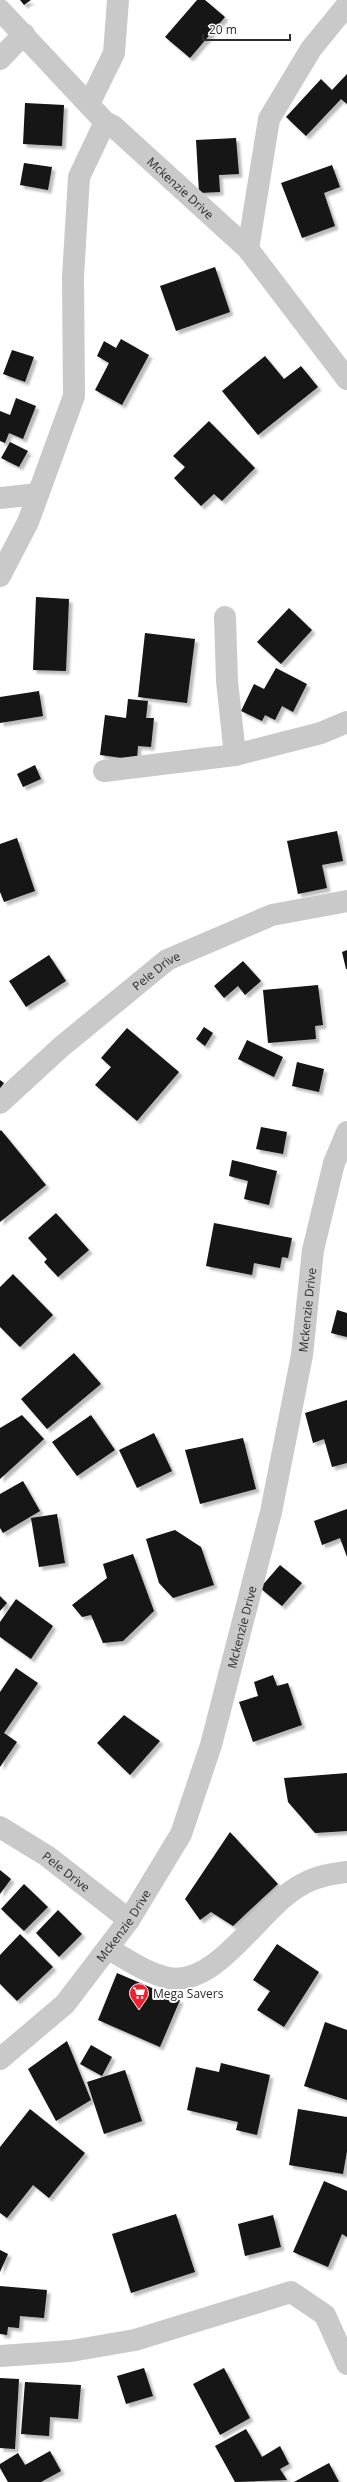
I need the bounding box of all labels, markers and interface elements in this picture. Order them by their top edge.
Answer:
scale bar [203,16,290,42]
text: 20 m [209,21,237,38]
street label: Mckenzie Drive [144,153,218,223]
street label: Pele Drive [128,947,183,994]
street label: Mckenzie Drive [294,1267,320,1353]
street label: Mckenzie Drive [223,1584,260,1670]
street label: Pele Drive [39,1847,94,1895]
street label: Mckenzie Drive [92,1886,154,1965]
supermarket icon: Mega Savers [128,1982,150,2010]
place label: Mega Savers [153,1985,224,2002]

